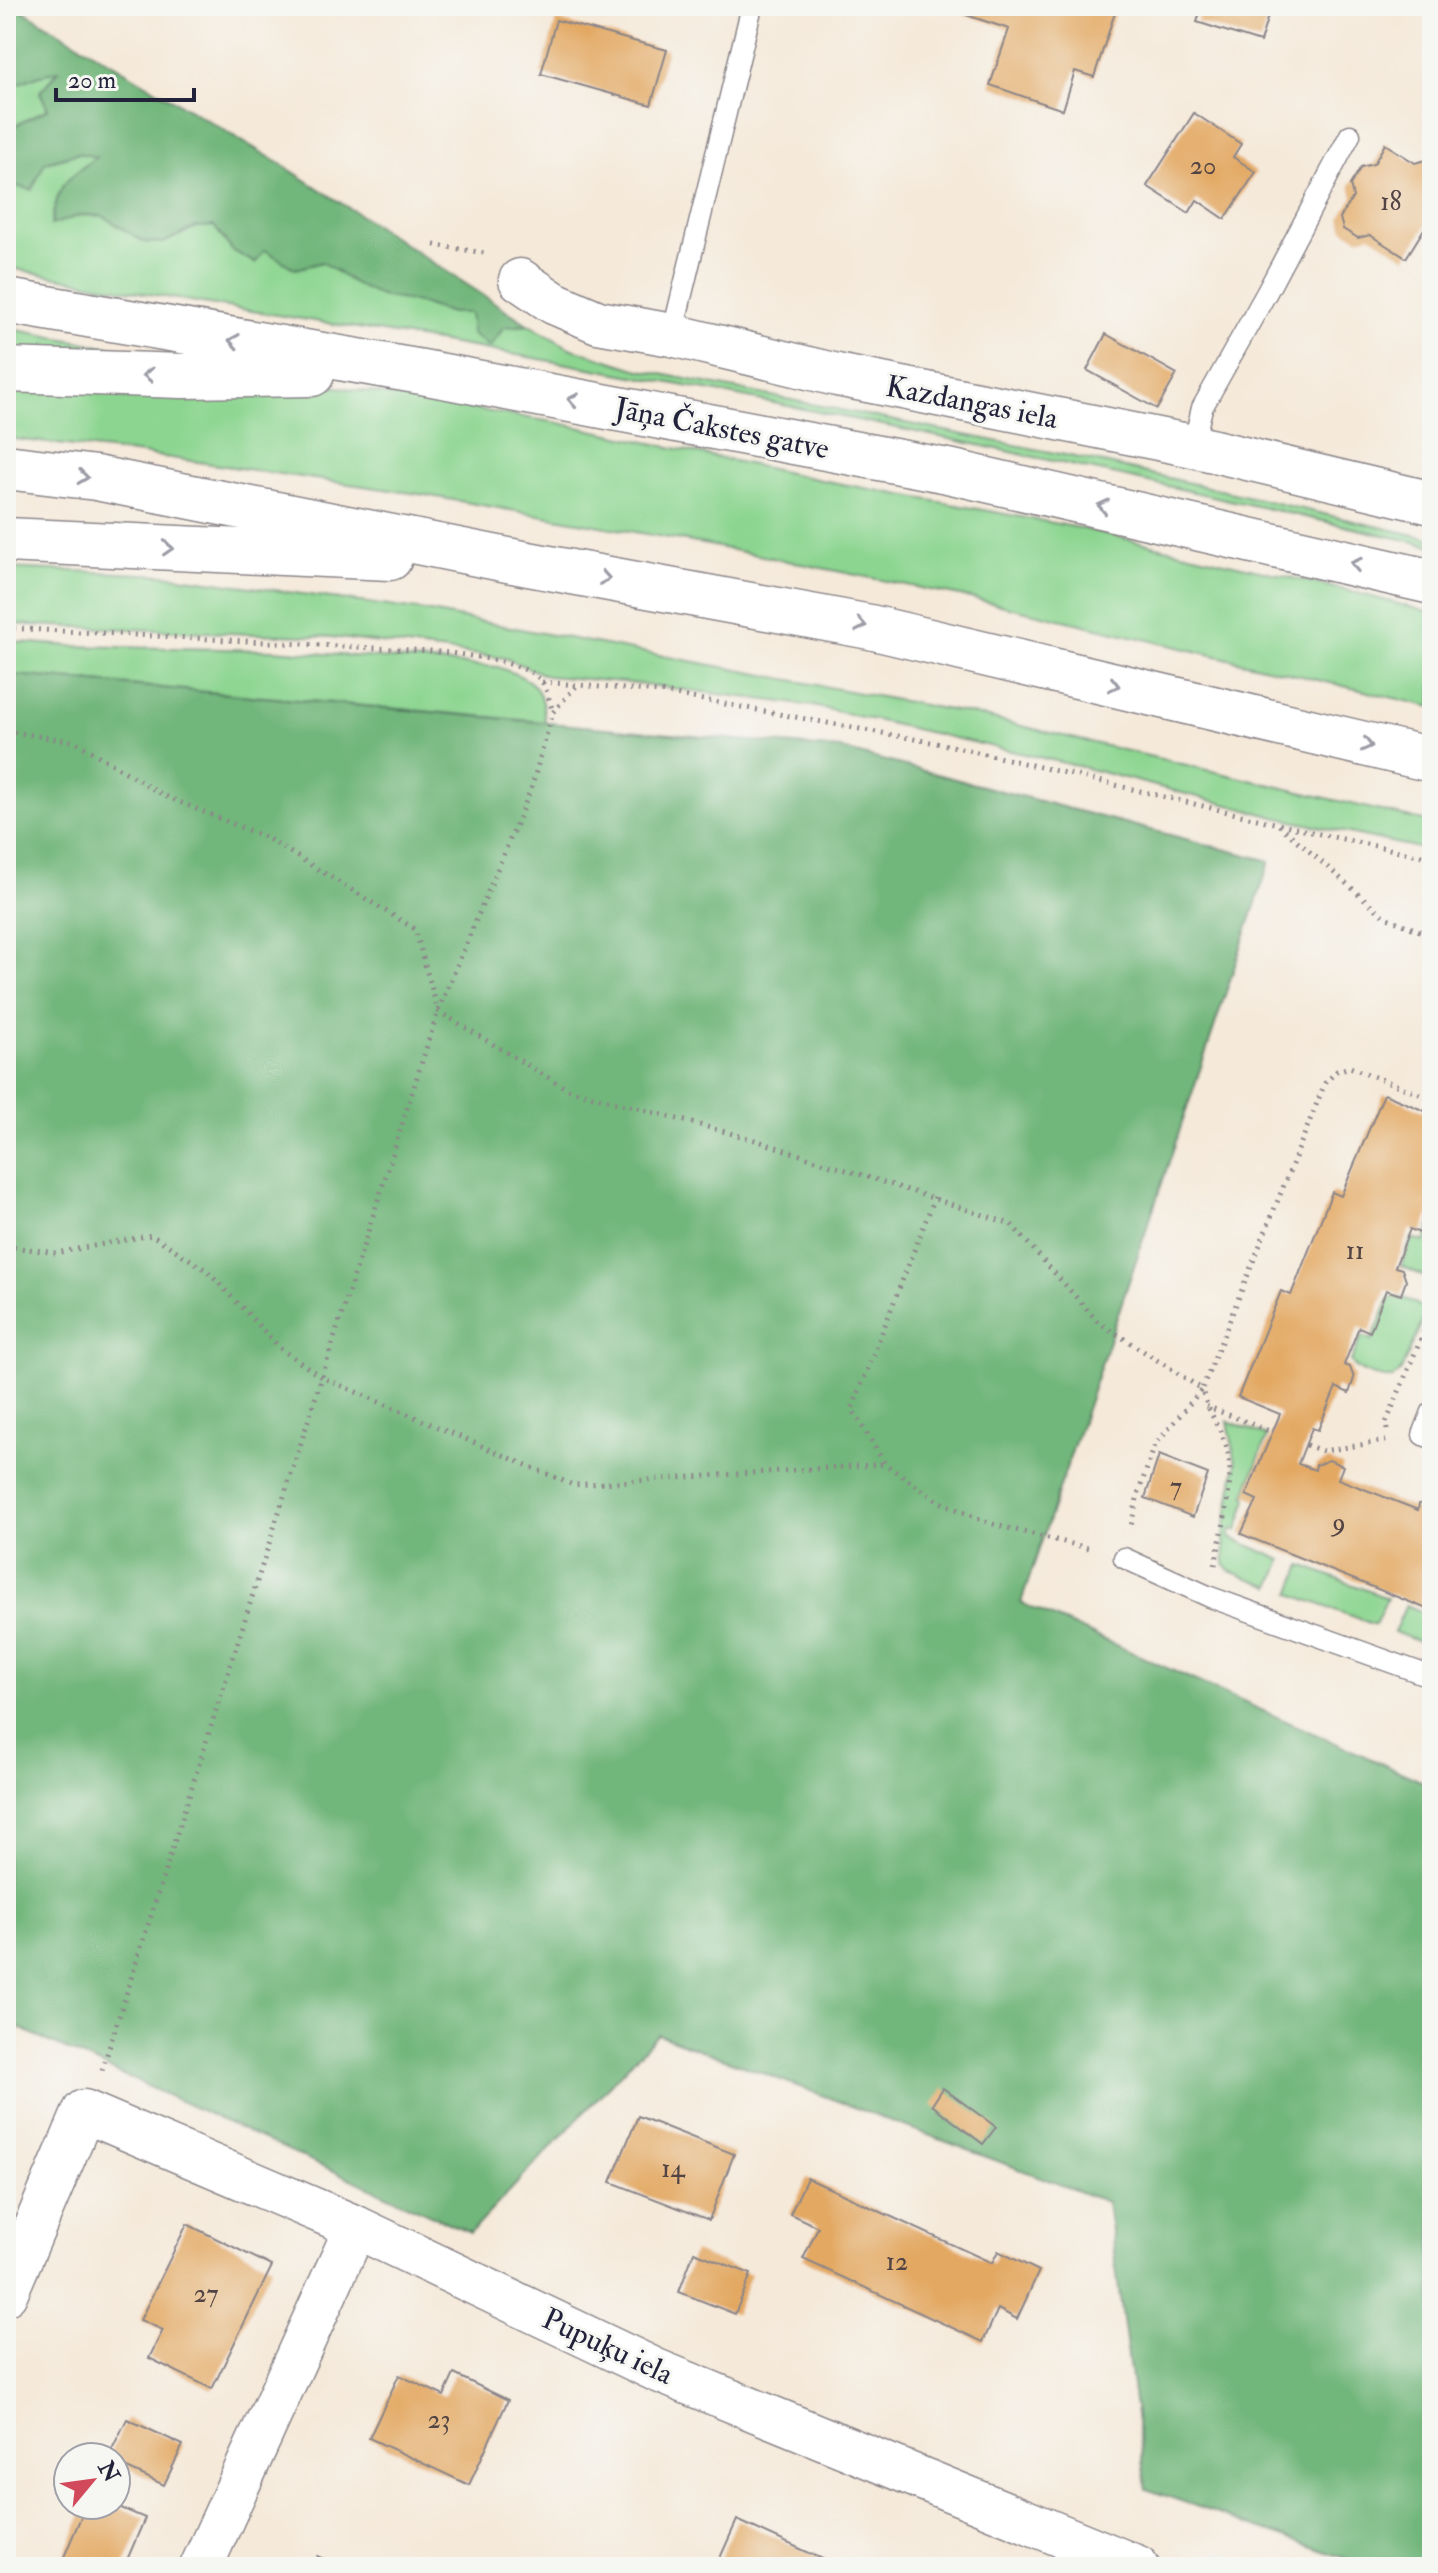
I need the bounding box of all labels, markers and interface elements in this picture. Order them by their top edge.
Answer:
scale bar [56,52,194,102]
text: 20 m [68,65,117,96]
house number: 20 [1190,150,1216,182]
house number: 18 [1380,186,1402,218]
one-way arrow [228,333,241,350]
one-way arrow [141,367,154,384]
street label: Kazdangas iela [883,368,1062,437]
street label: Jāņa Čakstes gatve [611,388,832,467]
one-way arrow [566,393,580,410]
one-way arrow [77,468,90,485]
one-way arrow [1096,498,1110,515]
one-way arrow [162,540,175,557]
one-way arrow [1350,556,1363,573]
one-way arrow [598,568,612,585]
one-way arrow [854,616,867,633]
one-way arrow [1107,675,1120,692]
one-way arrow [1360,735,1373,752]
house number: 11 [1346,1235,1364,1267]
house number: 7 [1170,1471,1182,1503]
house number: 9 [1330,1507,1346,1539]
house number: 14 [661,2153,686,2185]
house number: 12 [886,2246,908,2278]
house number: 27 [193,2278,219,2310]
street label: Pupuķu iela [536,2300,680,2393]
house number: 23 [427,2404,451,2436]
north arrow [52,2441,132,2521]
text: N [91,2456,126,2487]

